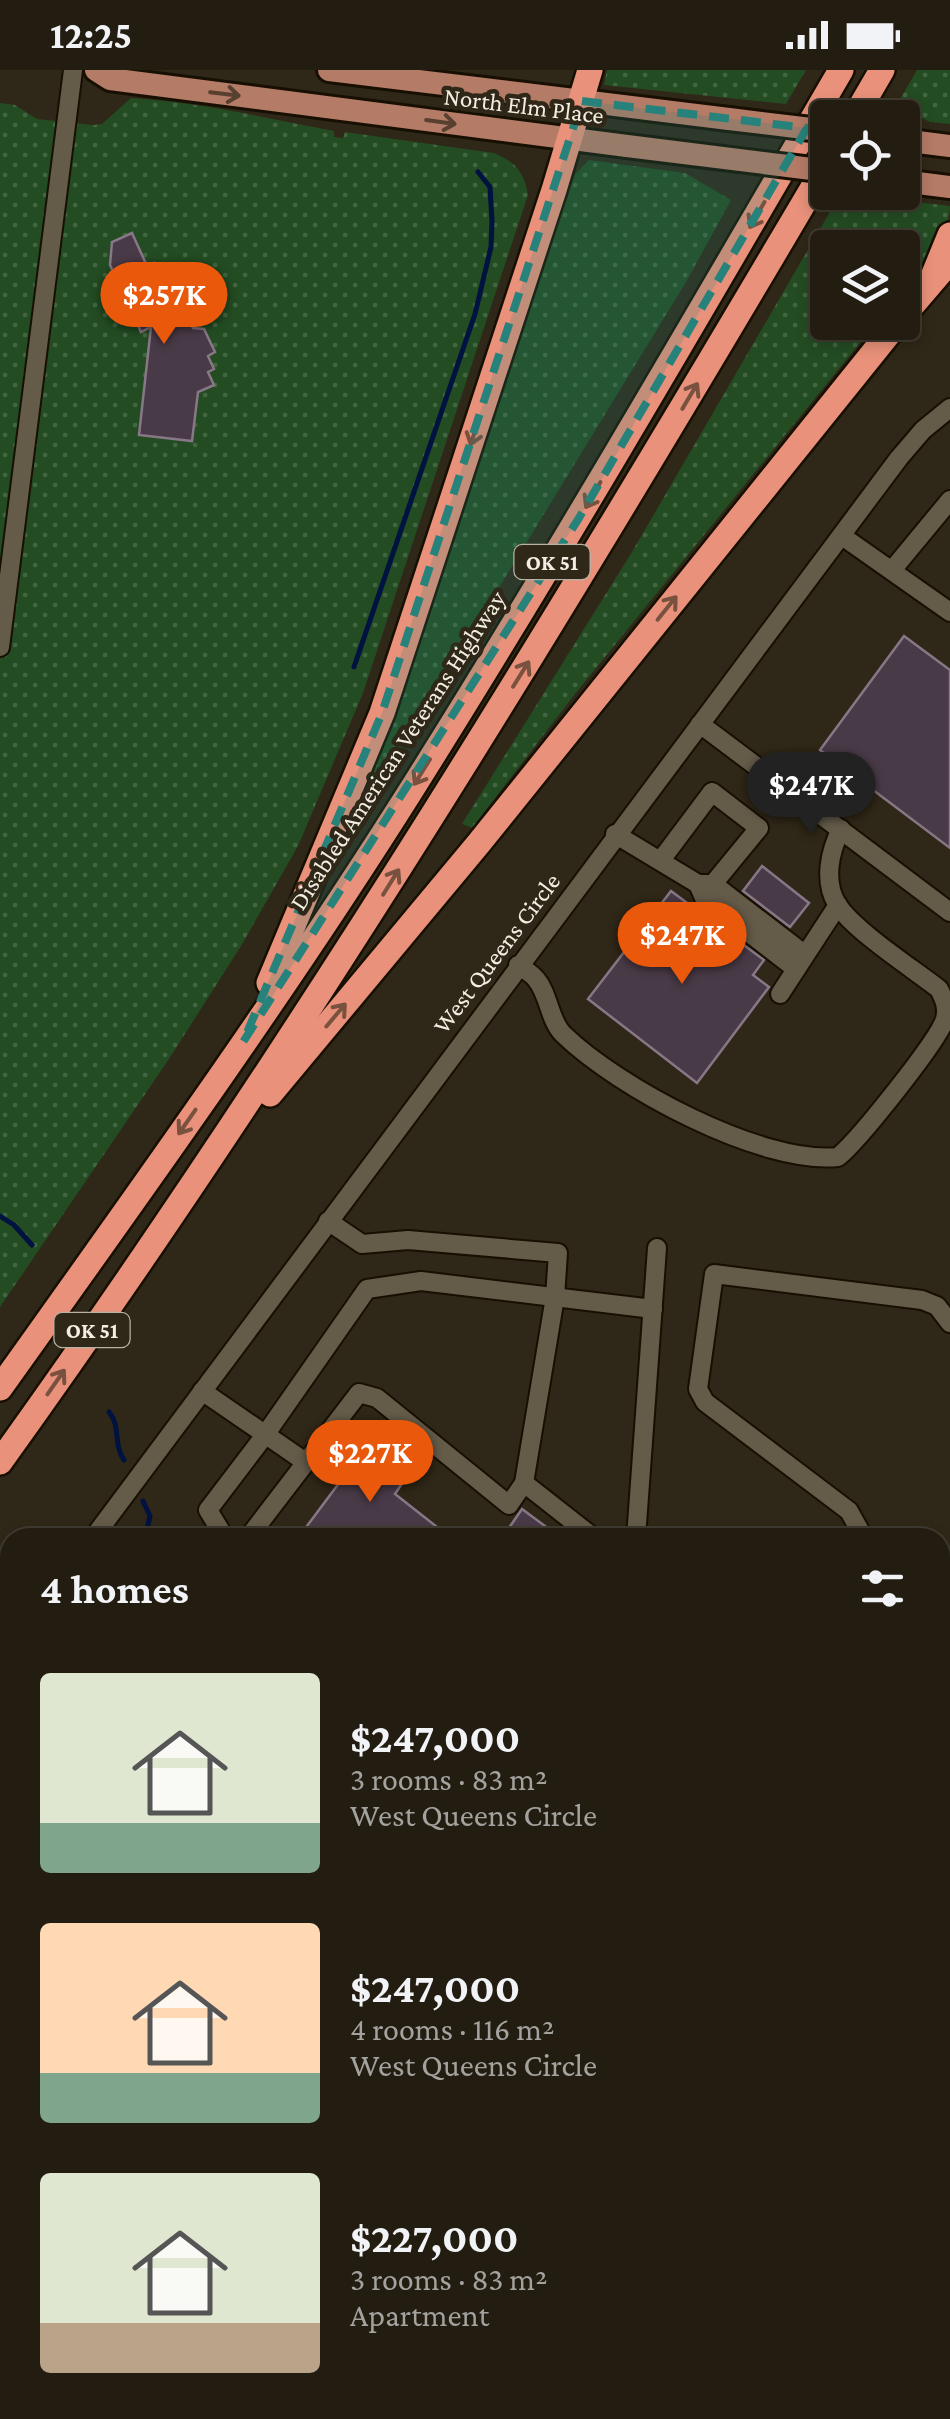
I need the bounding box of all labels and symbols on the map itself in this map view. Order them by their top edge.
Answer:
street label: North Elm Place [442,82,605,129]
one-way arrow [208,86,241,104]
one-way arrow [424,114,456,132]
one-way arrow [747,200,767,228]
pin: $257K [94,262,234,347]
one-way arrow [680,382,700,411]
one-way arrow [464,414,482,446]
one-way arrow [583,480,603,509]
road number: OK 51 [514,545,590,579]
street label: Disabled American Veterans Highway [284,586,512,915]
one-way arrow [656,596,678,622]
one-way arrow [511,660,531,688]
pin: $247K [741,752,881,837]
one-way arrow [412,757,433,786]
one-way arrow [380,868,401,897]
street label: West Queens Circle [428,868,565,1039]
pin: $247K [612,902,752,987]
one-way arrow [325,1003,347,1029]
one-way arrow [177,1108,198,1135]
road number: OK 51 [54,1313,130,1347]
one-way arrow [46,1369,67,1396]
pin: $227K [300,1420,440,1505]

